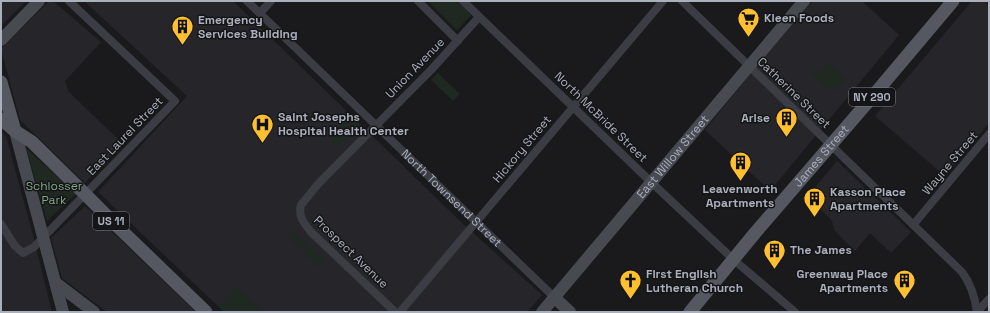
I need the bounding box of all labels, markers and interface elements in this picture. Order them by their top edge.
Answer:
supermarket icon: Kleen Foods [736,5,762,38]
place label: Kleen Foods [764,10,834,26]
place label: Emergency Services Building [198,12,298,42]
building icon: Emergency Services Building [169,14,195,47]
street label: Union Avenue [382,34,448,102]
street label: Catherine Street [754,54,834,132]
street label: North McBride Street [551,68,651,166]
road number: NY 290 [849,88,895,106]
street label: East Laurel Street [83,93,167,179]
building icon: Arise [773,105,799,138]
place label: Saint Josephs Hospital Health Center [278,109,409,139]
place label: Arise [741,110,770,126]
hospital icon: Saint Josephs Hospital Health Center [249,111,275,144]
street label: Hickory Street [489,112,555,186]
street label: East Willow Street [633,112,713,202]
street label: James Street [790,121,853,190]
street label: Wayne Street [919,128,981,198]
street label: North Townsend Street [398,146,505,250]
building icon: Leavenworth Apartments [727,149,753,182]
park label: Schlosser Park [26,178,83,208]
place label: Leavenworth Apartments [702,181,778,211]
place label: Kasson Place Apartments [830,184,906,214]
building icon: Kasson Place Apartments [802,186,828,219]
road number: US 11 [93,212,129,230]
street label: Prospect Avenue [310,212,392,292]
building icon: The James [761,237,787,270]
place label: The James [790,242,852,258]
place label: First English Lutheran Church [646,266,743,296]
place label: Greenway Place Apartments [796,266,888,296]
church icon: First English Lutheran Church [618,268,644,301]
building icon: Greenway Place Apartments [891,268,917,301]

